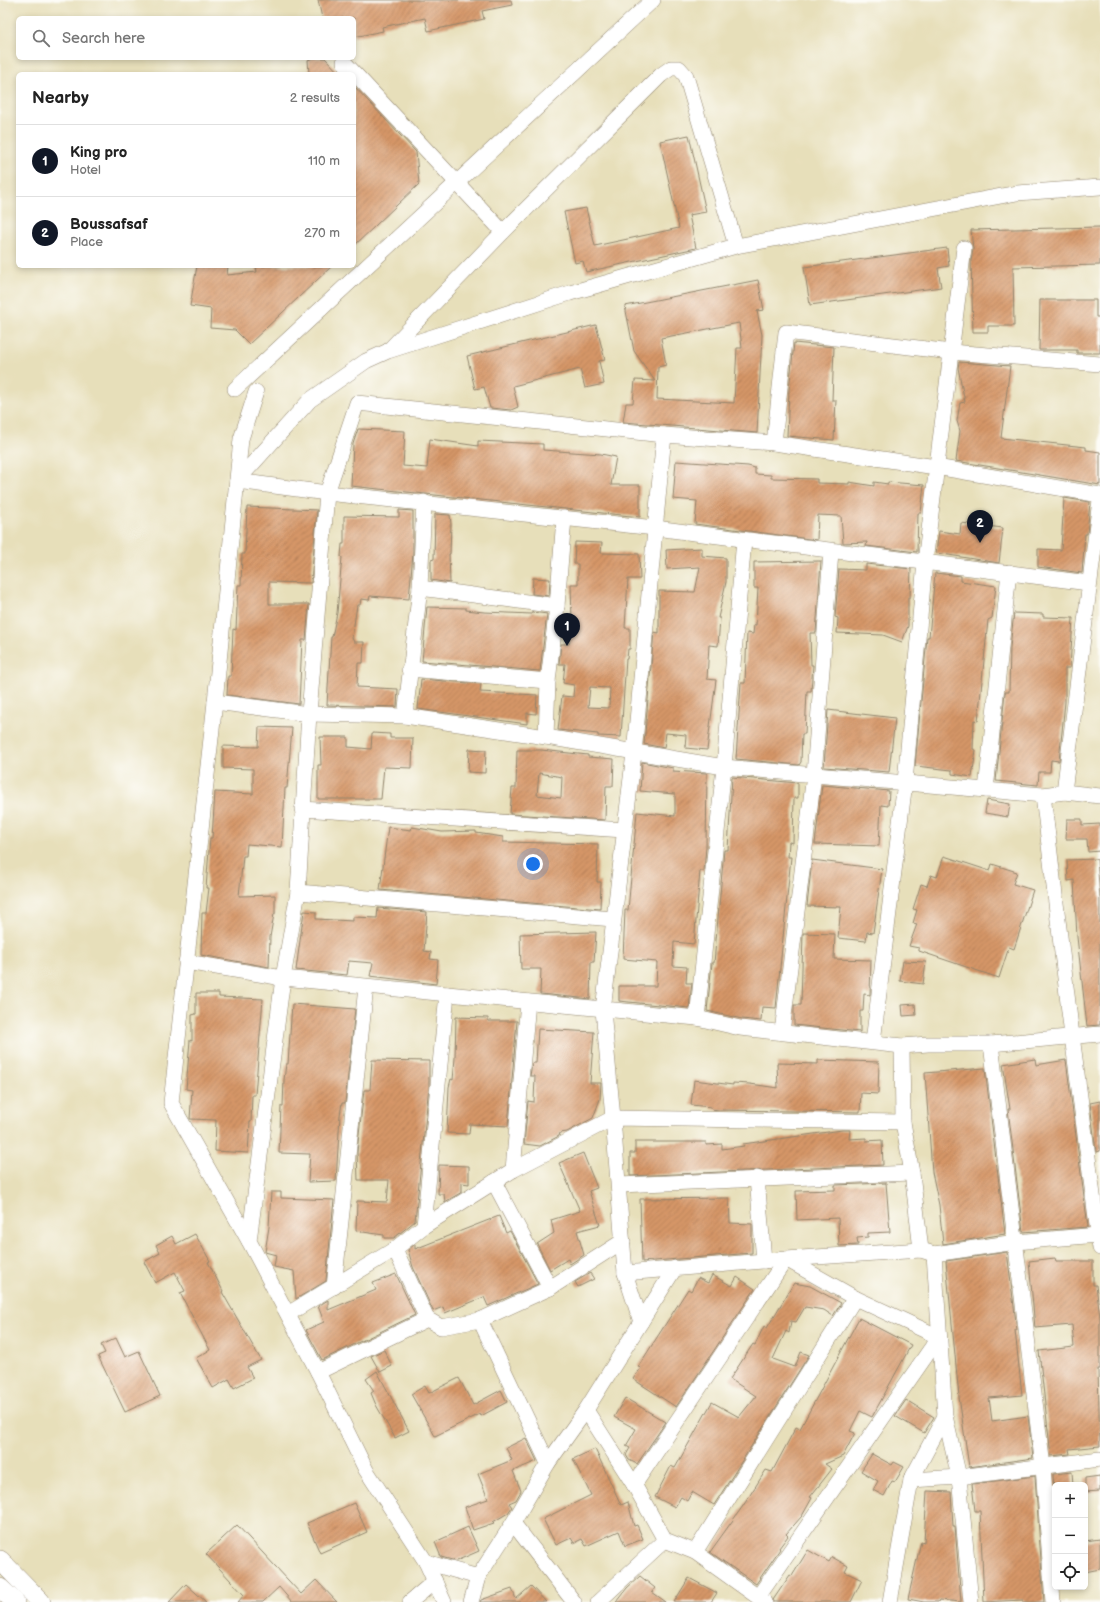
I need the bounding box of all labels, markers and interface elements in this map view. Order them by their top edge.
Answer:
search box [16,16,356,60]
icon: search [30,27,52,49]
text: Search here [62,29,145,48]
text: Nearby [32,88,89,108]
text: 2 results [290,90,340,106]
text: King pro [70,143,127,162]
text: 1 [42,153,48,169]
text: 110 m [308,153,340,169]
text: Hotel [70,162,101,178]
text: Boussafsaf [70,215,148,234]
text: 2 [41,225,49,241]
text: 270 m [304,225,340,241]
text: Place [70,234,103,250]
pin: 2 [967,510,993,543]
pin: 1 [554,613,580,646]
your location [523,854,543,874]
map controls [1052,1482,1088,1590]
button: + [1052,1482,1088,1518]
button: − [1052,1518,1088,1554]
button: locate [1052,1554,1088,1590]

